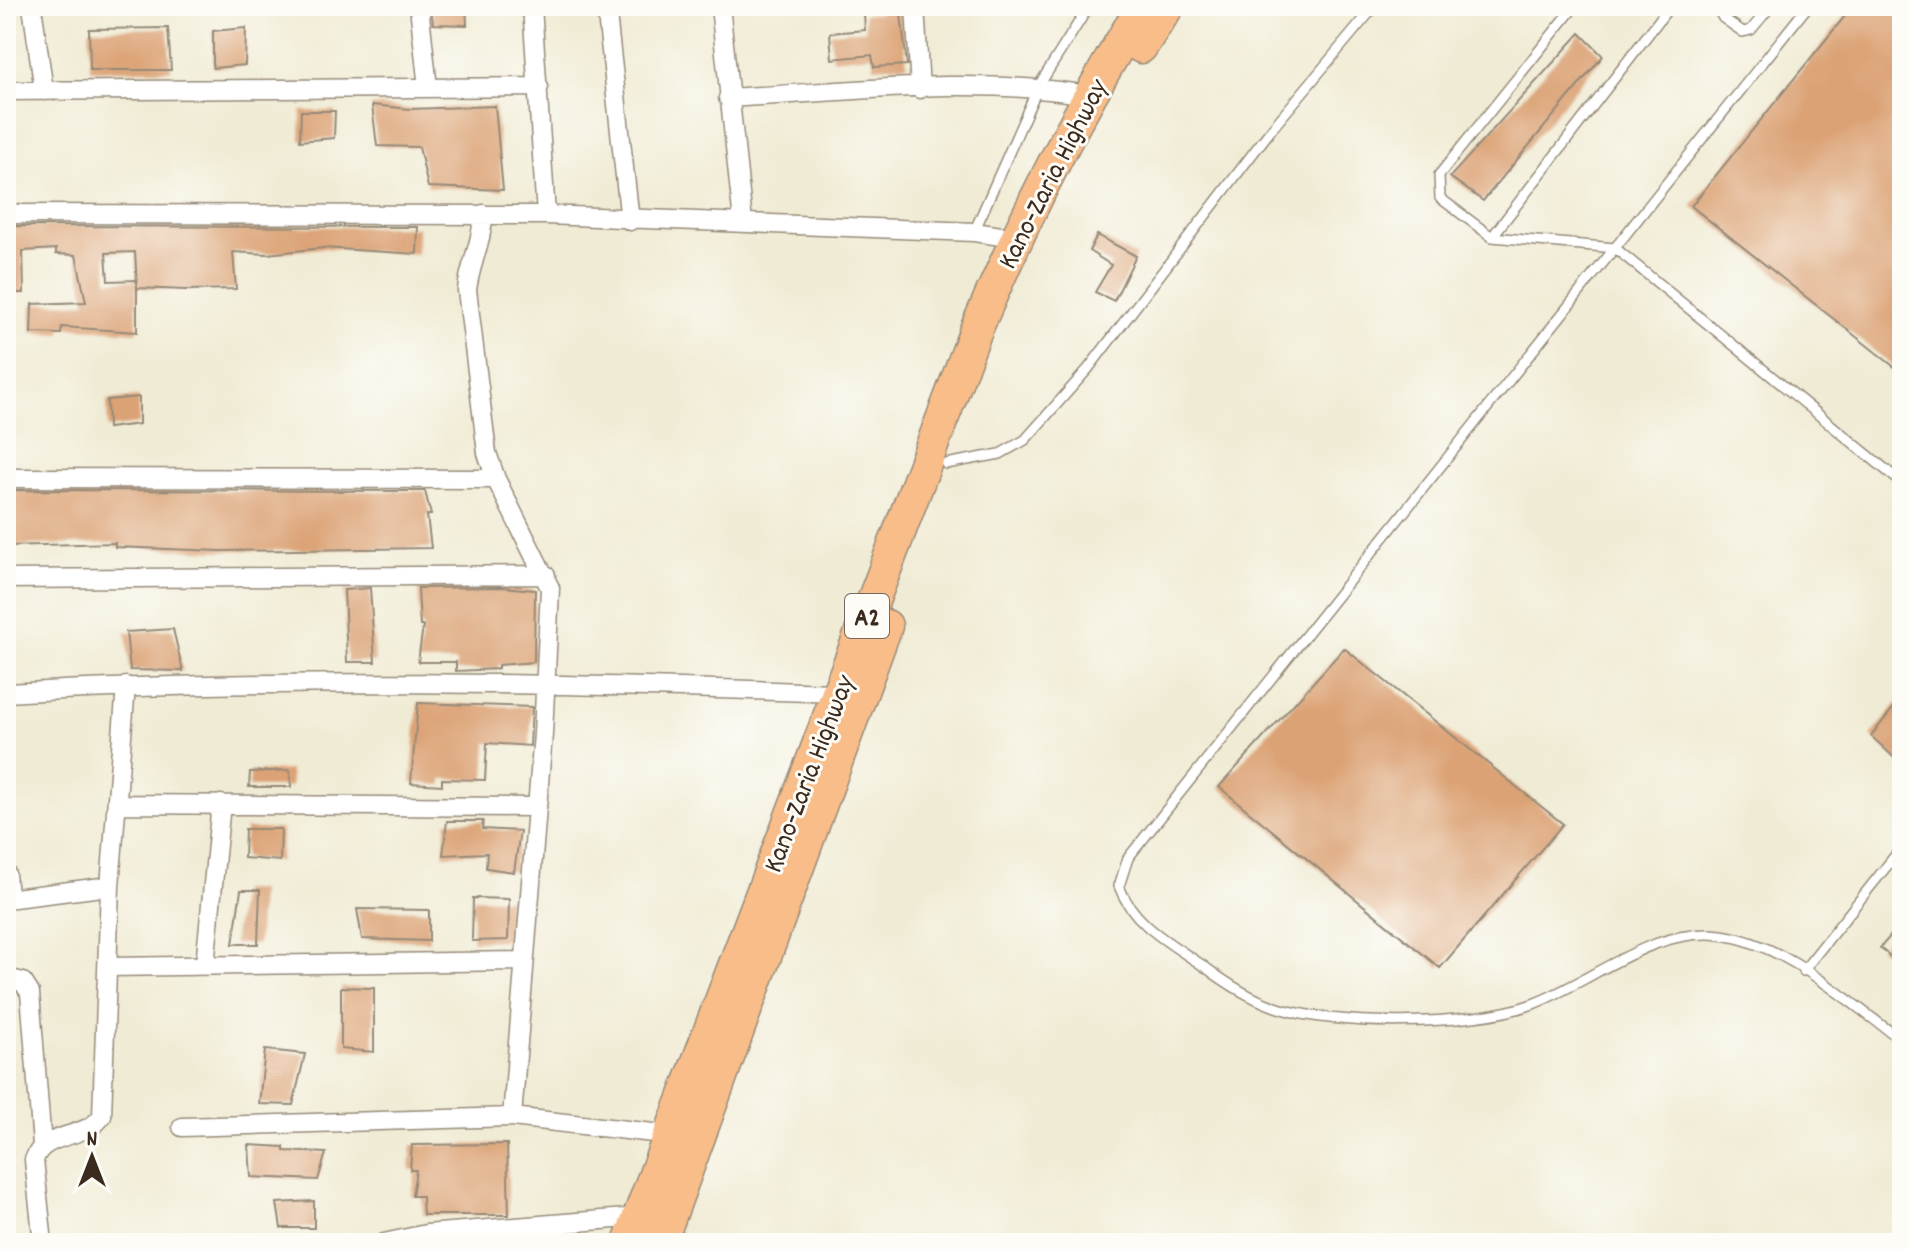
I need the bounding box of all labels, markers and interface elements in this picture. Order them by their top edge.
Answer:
street label: Kano-Zaria Highway [990,73,1121,277]
road number: A2 [845,594,889,638]
street label: Kano-Zaria Highway [756,670,868,879]
north arrow [52,1117,132,1197]
text: N [87,1125,98,1156]

